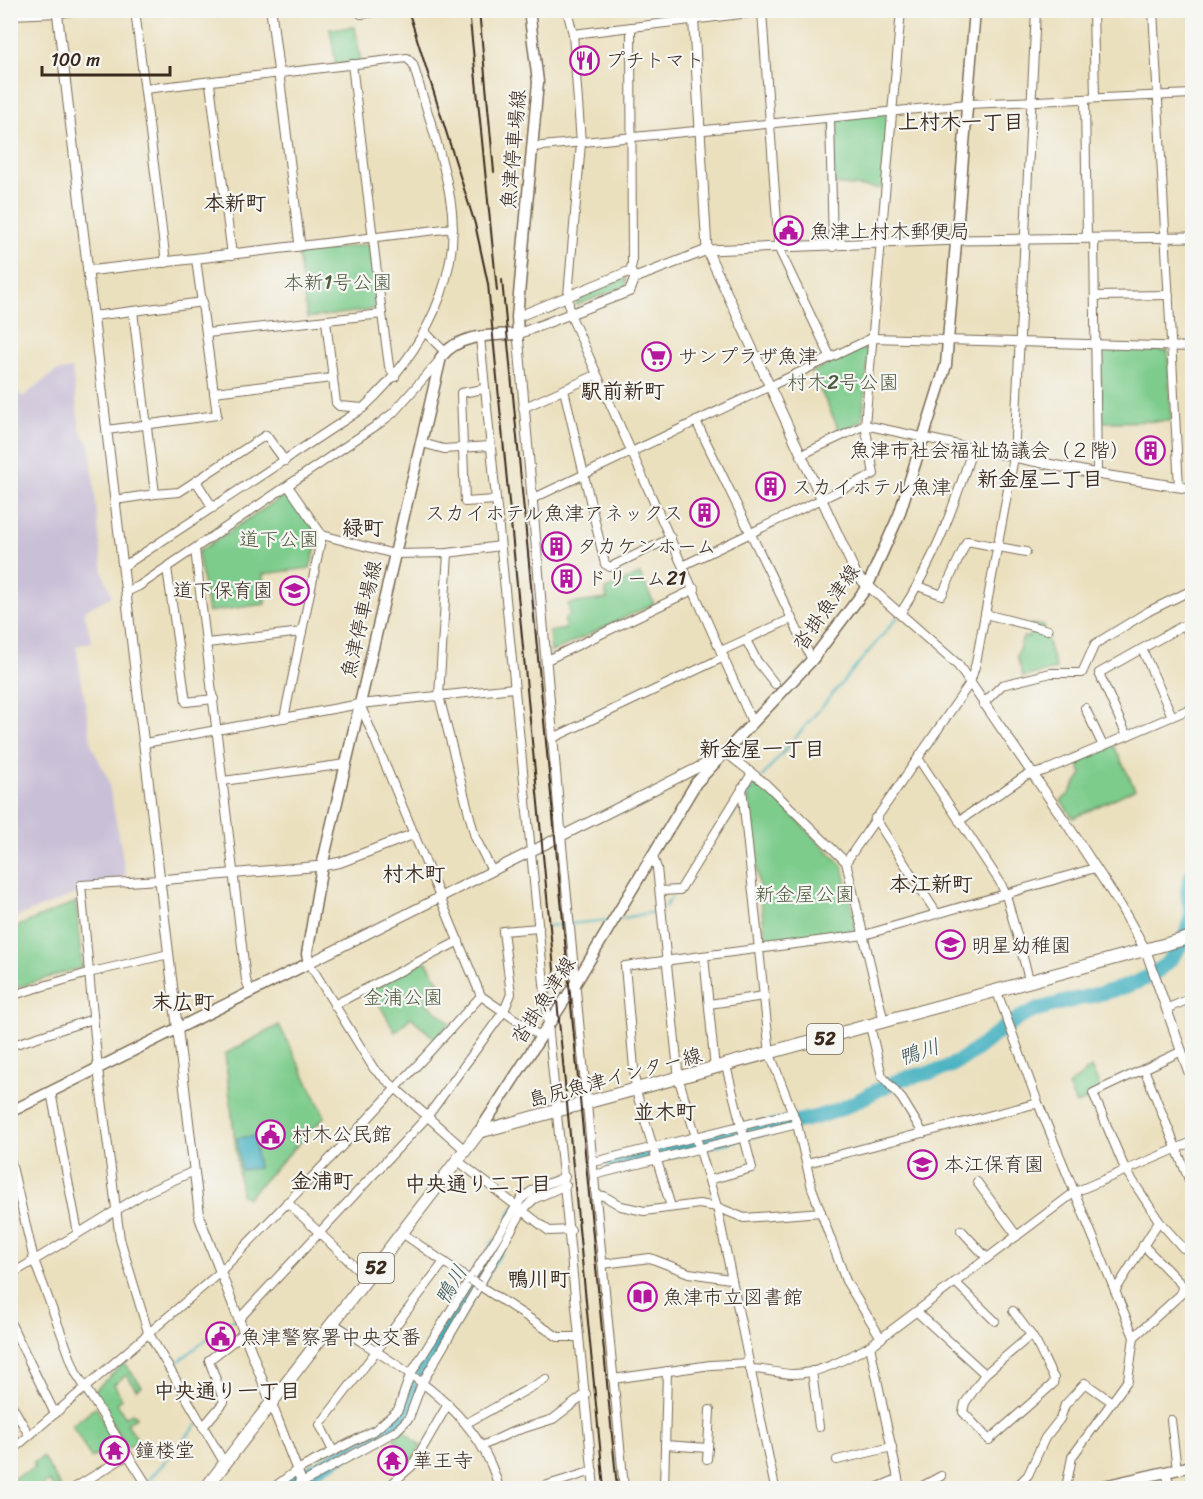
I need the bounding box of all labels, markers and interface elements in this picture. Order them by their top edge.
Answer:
scale bar [42,39,170,77]
place label: プチトマト [605,43,705,78]
text: 100 m [51,44,100,76]
restaurant icon: プチトマト [568,44,600,76]
street label: 魚津停車場線 [491,88,536,210]
district label: 上村木一丁目 [898,103,1024,141]
district label: 本新町 [204,184,267,222]
place label: 魚津上村木郵便局 [810,214,970,249]
public building icon: 魚津上村木郵便局 [773,215,805,247]
park label: 本新1号公園 [284,265,392,300]
place label: サンプラザ魚津 [678,339,818,374]
supermarket icon: サンプラザ魚津 [641,340,673,372]
park label: 村木2号公園 [787,365,899,400]
district label: 駅前新町 [581,372,665,410]
place label: 魚津市社会福祉協議会（２階） [850,433,1130,468]
building icon: 魚津市社会福祉協議会（２階） [1135,434,1167,466]
district label: 新金屋二丁目 [977,460,1103,498]
place label: スカイホテル魚津 [792,470,951,505]
building icon: スカイホテル魚津 [755,471,787,503]
place label: スカイホテル魚津アネックス [425,496,683,531]
building icon: スカイホテル魚津アネックス [688,497,720,529]
district label: 緑町 [342,509,384,547]
park label: 道下公園 [239,522,319,557]
place label: タカケンホーム [577,529,716,564]
building icon: タカケンホーム [540,530,572,562]
street label: 沓掛魚津線 [783,556,869,658]
street label: 魚津停車場線 [331,557,392,682]
place label: ドリーム21 [587,561,686,596]
building icon: ドリーム21 [550,562,582,594]
place label: 道下保育園 [173,573,273,608]
school or university icon: 道下保育園 [278,574,310,606]
district label: 新金屋一丁目 [699,730,825,768]
district label: 村木町 [383,855,446,893]
district label: 本江新町 [889,865,973,903]
park label: 新金屋公園 [755,877,855,912]
place label: 明星幼稚園 [971,928,1071,963]
school or university icon: 明星幼稚園 [934,929,966,961]
street label: 沓掛魚津線 [502,949,585,1052]
park label: 金浦公園 [363,980,443,1015]
district label: 末広町 [152,983,215,1021]
road number: 52 [807,1024,843,1054]
water label: 鴨川 [893,1027,945,1077]
street label: 島尻魚津インター線 [524,1037,706,1118]
district label: 並木町 [634,1093,697,1131]
place label: 村木公民館 [292,1117,392,1152]
public building icon: 村木公民館 [255,1118,287,1150]
place label: 本江保育園 [944,1147,1044,1182]
school or university icon: 本江保育園 [907,1148,939,1180]
district label: 金浦町 [291,1162,354,1200]
district label: 中央通り二丁目 [405,1165,552,1203]
road number: 52 [358,1253,394,1283]
water label: 鴨川 [424,1257,478,1313]
district label: 鴨川町 [508,1260,571,1298]
place label: 魚津市立図書館 [663,1280,803,1315]
library icon: 魚津市立図書館 [626,1281,658,1313]
place label: 魚津警察署中央交番 [241,1320,421,1355]
public building icon: 魚津警察署中央交番 [204,1321,236,1353]
district label: 中央通り一丁目 [154,1372,301,1410]
place label: 鐘楼堂 [135,1433,195,1468]
temple icon: 鐘楼堂 [98,1434,130,1466]
place label: 華王寺 [413,1443,473,1478]
temple icon: 華王寺 [376,1444,408,1476]

